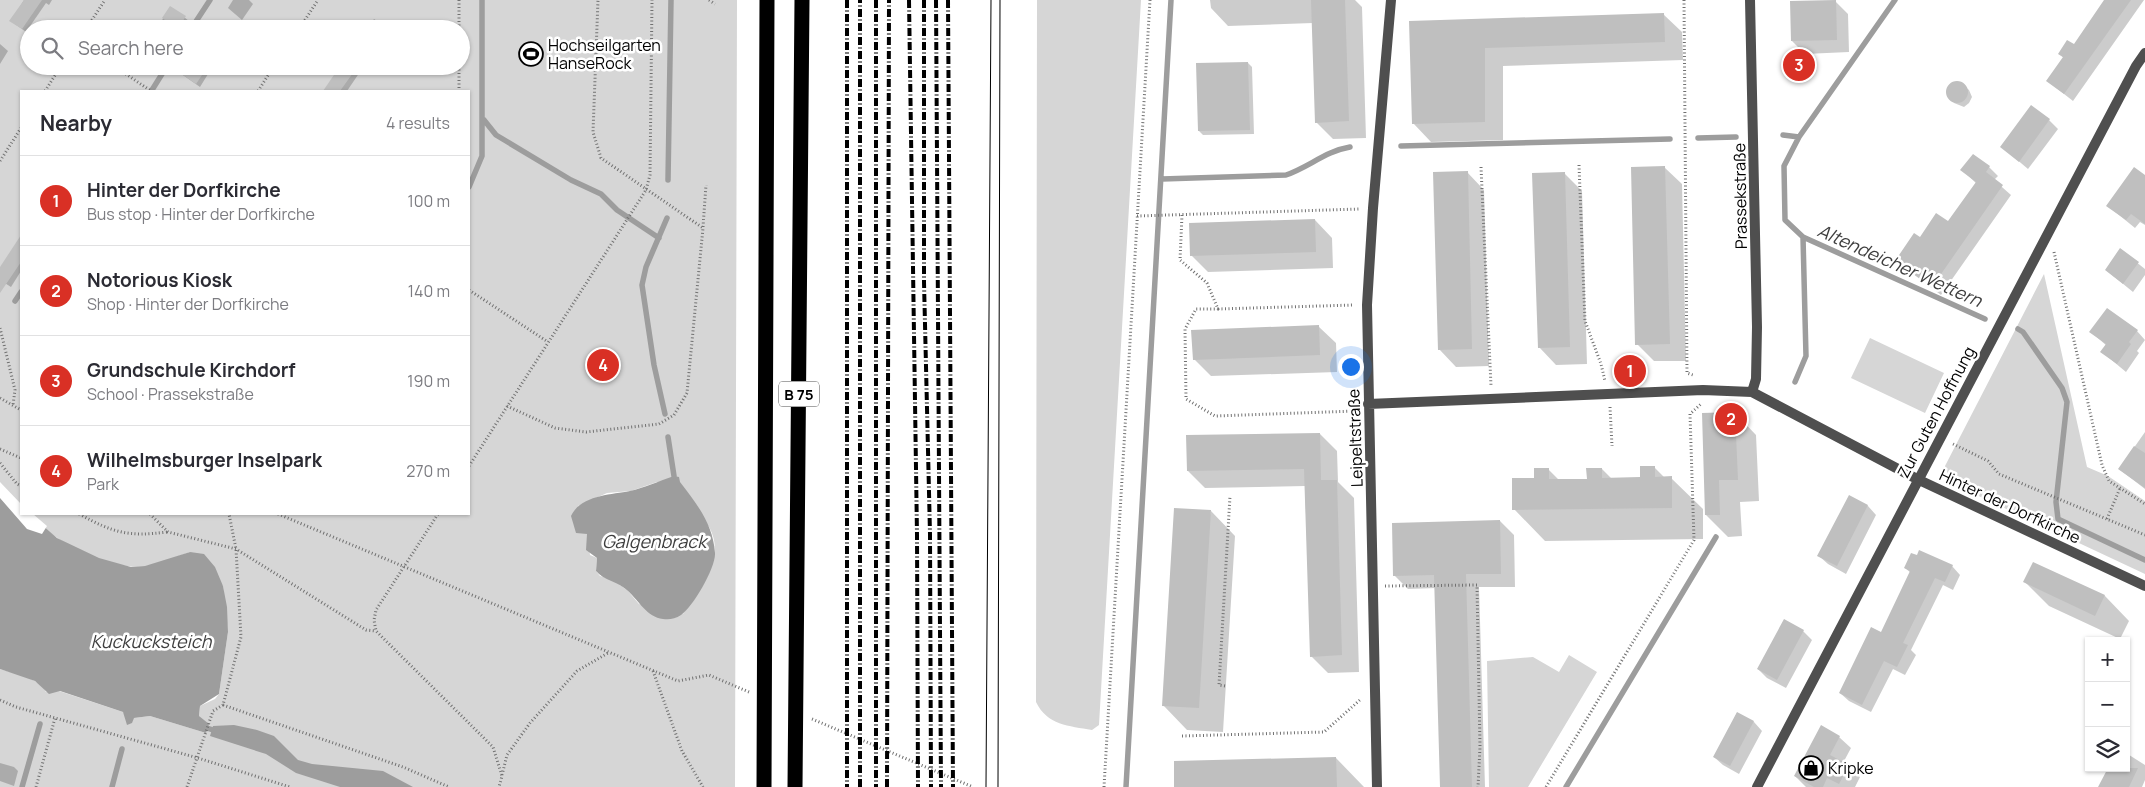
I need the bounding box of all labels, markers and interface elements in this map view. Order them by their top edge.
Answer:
search box [20,20,470,75]
icon: search [38,34,66,62]
place label: Hochseilgarten HanseRock [548,34,661,74]
text: Search here [78,35,184,61]
sports icon: Hochseilgarten HanseRock [518,41,544,67]
pin: 3 [1783,46,1815,84]
text: Nearby [40,109,112,137]
text: 4 results [386,112,450,134]
street label: Prassekstraße [1728,143,1752,249]
text: Hinter der Dorfkirche [87,177,281,203]
text: 1 [52,190,60,212]
text: 100 m [407,190,450,212]
text: Bus stop · Hinter der Dorfkirche [87,203,315,225]
water label: Altendeicher Wettern [1814,218,1987,313]
text: Notorious Kiosk [87,267,232,293]
text: 2 [51,280,61,302]
text: 140 m [408,280,450,302]
text: Shop · Hinter der Dorfkirche [87,293,289,315]
street label: Zur Guten Hoffnung [1892,342,1980,482]
pin: 4 [587,346,619,384]
pin: 1 [1614,352,1646,390]
your location [1338,354,1364,380]
text: Grundschule Kirchdorf [87,357,295,383]
text: 3 [51,370,61,392]
text: 190 m [407,370,450,392]
road number: B 75 [779,382,819,406]
text: School · Prassekstraße [87,383,254,405]
street label: Leipeltstraße [1342,388,1368,488]
pin: 2 [1715,400,1747,438]
text: Wilhelmsburger Inselpark [87,447,322,473]
text: 4 [51,460,61,482]
text: 270 m [406,460,450,482]
street label: Hinter der Dorfkirche [1936,464,2084,548]
text: Park [87,473,119,495]
water label: Galgenbrack [602,529,709,553]
water label: Kuckucksteich [91,629,213,653]
map controls [2085,637,2130,772]
button: + [2085,637,2130,682]
button: − [2085,682,2130,727]
button: layers [2085,727,2130,772]
shop icon: Kripke [1798,755,1824,781]
place label: Kripke [1828,757,1874,779]

